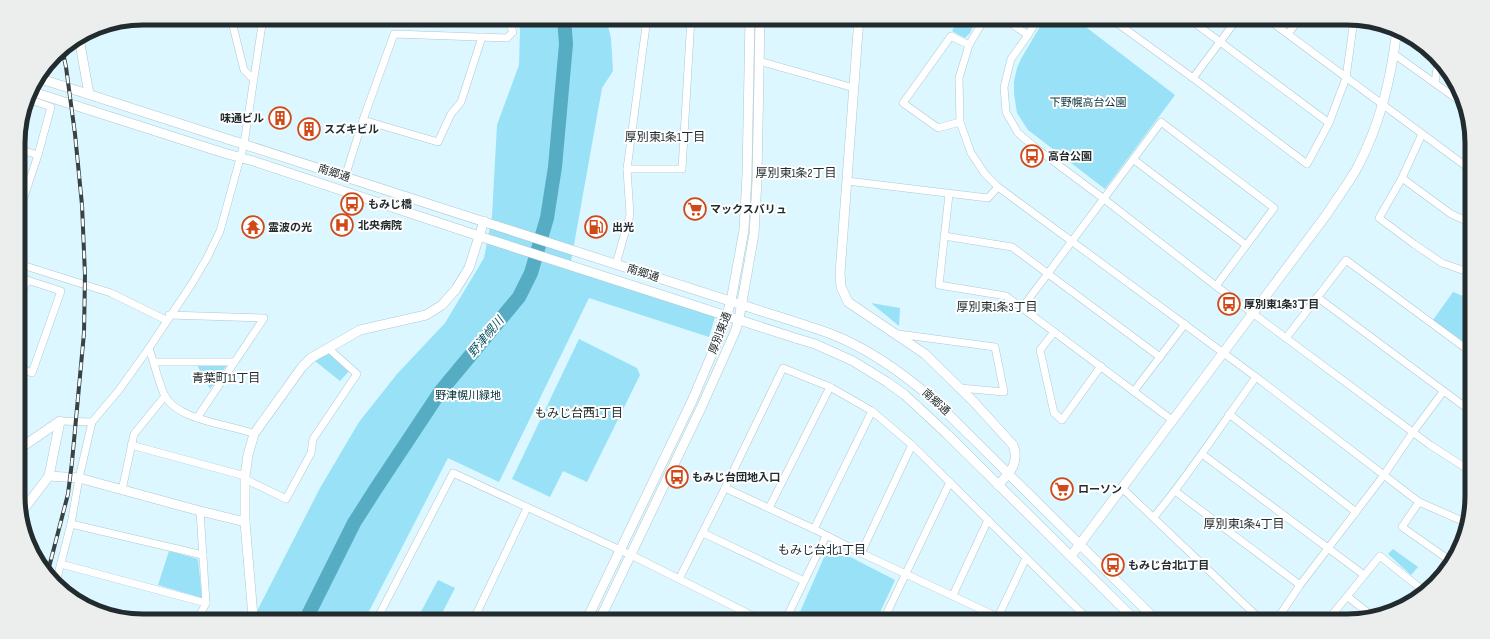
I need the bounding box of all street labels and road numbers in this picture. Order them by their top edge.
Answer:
street label: 南郷通 [316,162,352,184]
street label: 南郷通 [625,262,661,284]
street label: 厚別東通 [706,310,734,356]
street label: 南郷通 [919,386,953,418]

